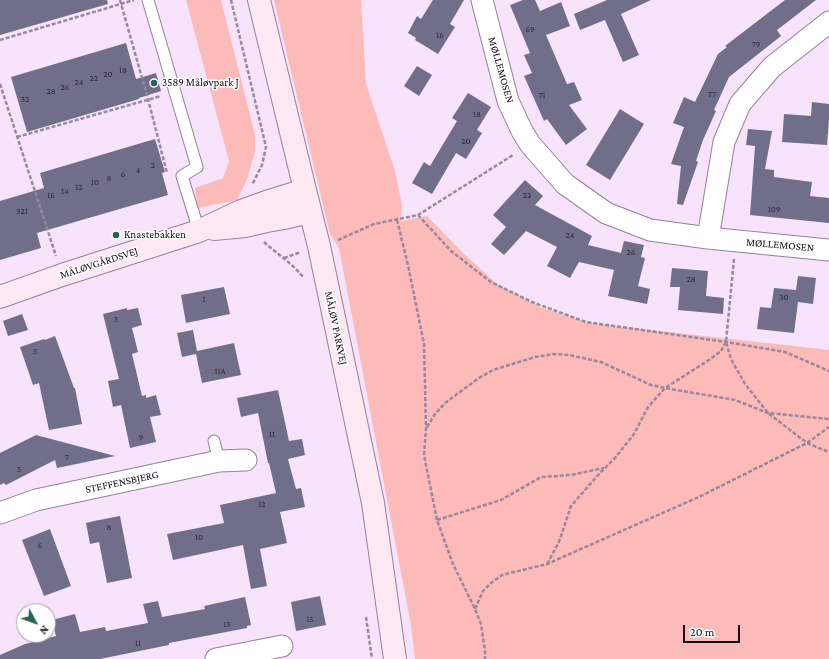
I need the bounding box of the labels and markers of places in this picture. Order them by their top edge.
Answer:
place label: 3589 Måløvpark J [162,76,239,90]
marker: 3589 Måløvpark J [149,78,159,88]
place label: Knastebakken [124,228,186,242]
marker: Knastebakken [111,230,121,240]

